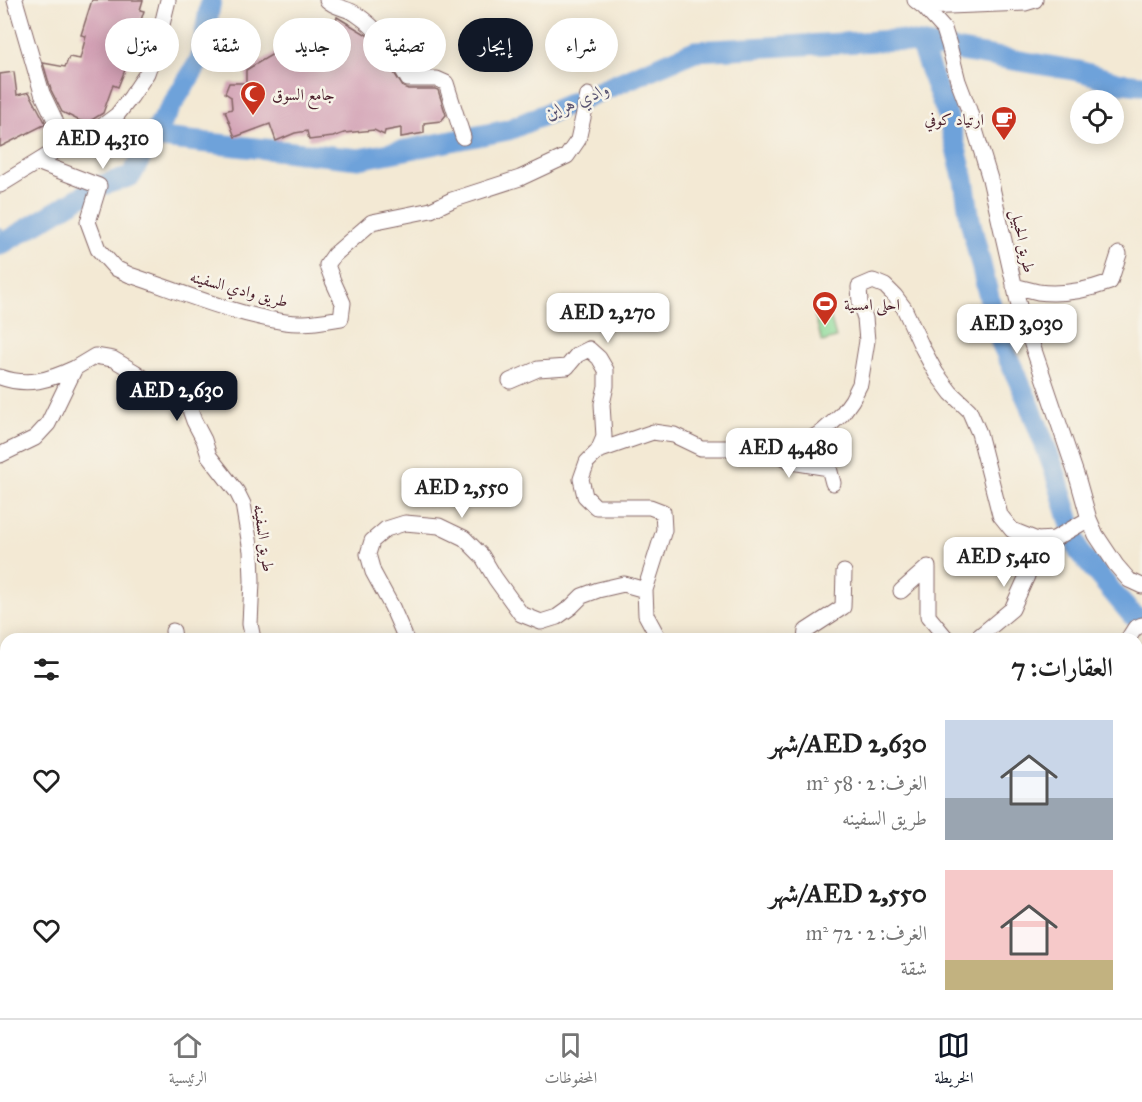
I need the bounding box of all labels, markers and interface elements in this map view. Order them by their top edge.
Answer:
chip: منزل [105,18,179,72]
chip: شقة [191,18,261,72]
chip: جديد [273,18,351,72]
chip: تصفية [363,18,446,72]
chip: إيجار [458,18,533,72]
chip: شراء [545,18,618,72]
water label: وادي هراين [541,78,614,128]
mosque icon: جامع السوق [238,79,268,117]
place label: جامع السوق [272,85,335,110]
map controls [1070,90,1124,144]
button: locate [1070,90,1124,144]
cafe icon: ارتياد كوفي [989,104,1019,142]
place label: ارتياد كوفي [925,110,984,132]
pin: AED 4,310 [34,119,172,170]
text: AED 4,310 [57,126,149,150]
street label: طريق الحبيل [1005,208,1039,275]
street label: طريق وادي السفينه [187,267,290,314]
sports icon: احلى امسية [810,289,840,327]
pin: AED 2,270 [539,293,677,344]
place label: احلى امسية [844,295,900,316]
text: AED 2,270 [561,300,655,324]
pin: AED 3,030 [948,304,1086,355]
text: AED 3,030 [971,311,1063,335]
pin: AED 2,630 [108,371,246,422]
text: AED 2,630 [130,378,224,402]
pin: AED 4,480 [720,428,858,479]
text: AED 4,480 [740,435,838,459]
pin: AED 2,550 [393,468,531,519]
text: AED 2,550 [415,475,509,499]
street label: طريق السفينه [249,503,278,573]
pin: AED 5,410 [935,537,1073,588]
text: AED 5,410 [958,544,1050,568]
text: العقارات: 7 [1011,651,1113,683]
icon: filters [30,653,63,686]
text: AED 2,630/شهر [769,727,927,759]
icon: home [993,744,1065,816]
icon: heart [30,764,63,797]
text: الغرف: 2 · 58 m² [806,771,927,795]
text: طريق السفينه [842,806,927,830]
text: AED 2,550/شهر [769,877,927,909]
icon: home [993,894,1065,966]
icon: heart [30,914,63,947]
text: الغرف: 2 · 72 m² [806,921,927,945]
text: شقة [901,956,927,980]
tab: الرئيسية [169,1029,207,1093]
tab: المحفوظات [544,1029,597,1093]
tab: الخريطة [934,1029,973,1093]

